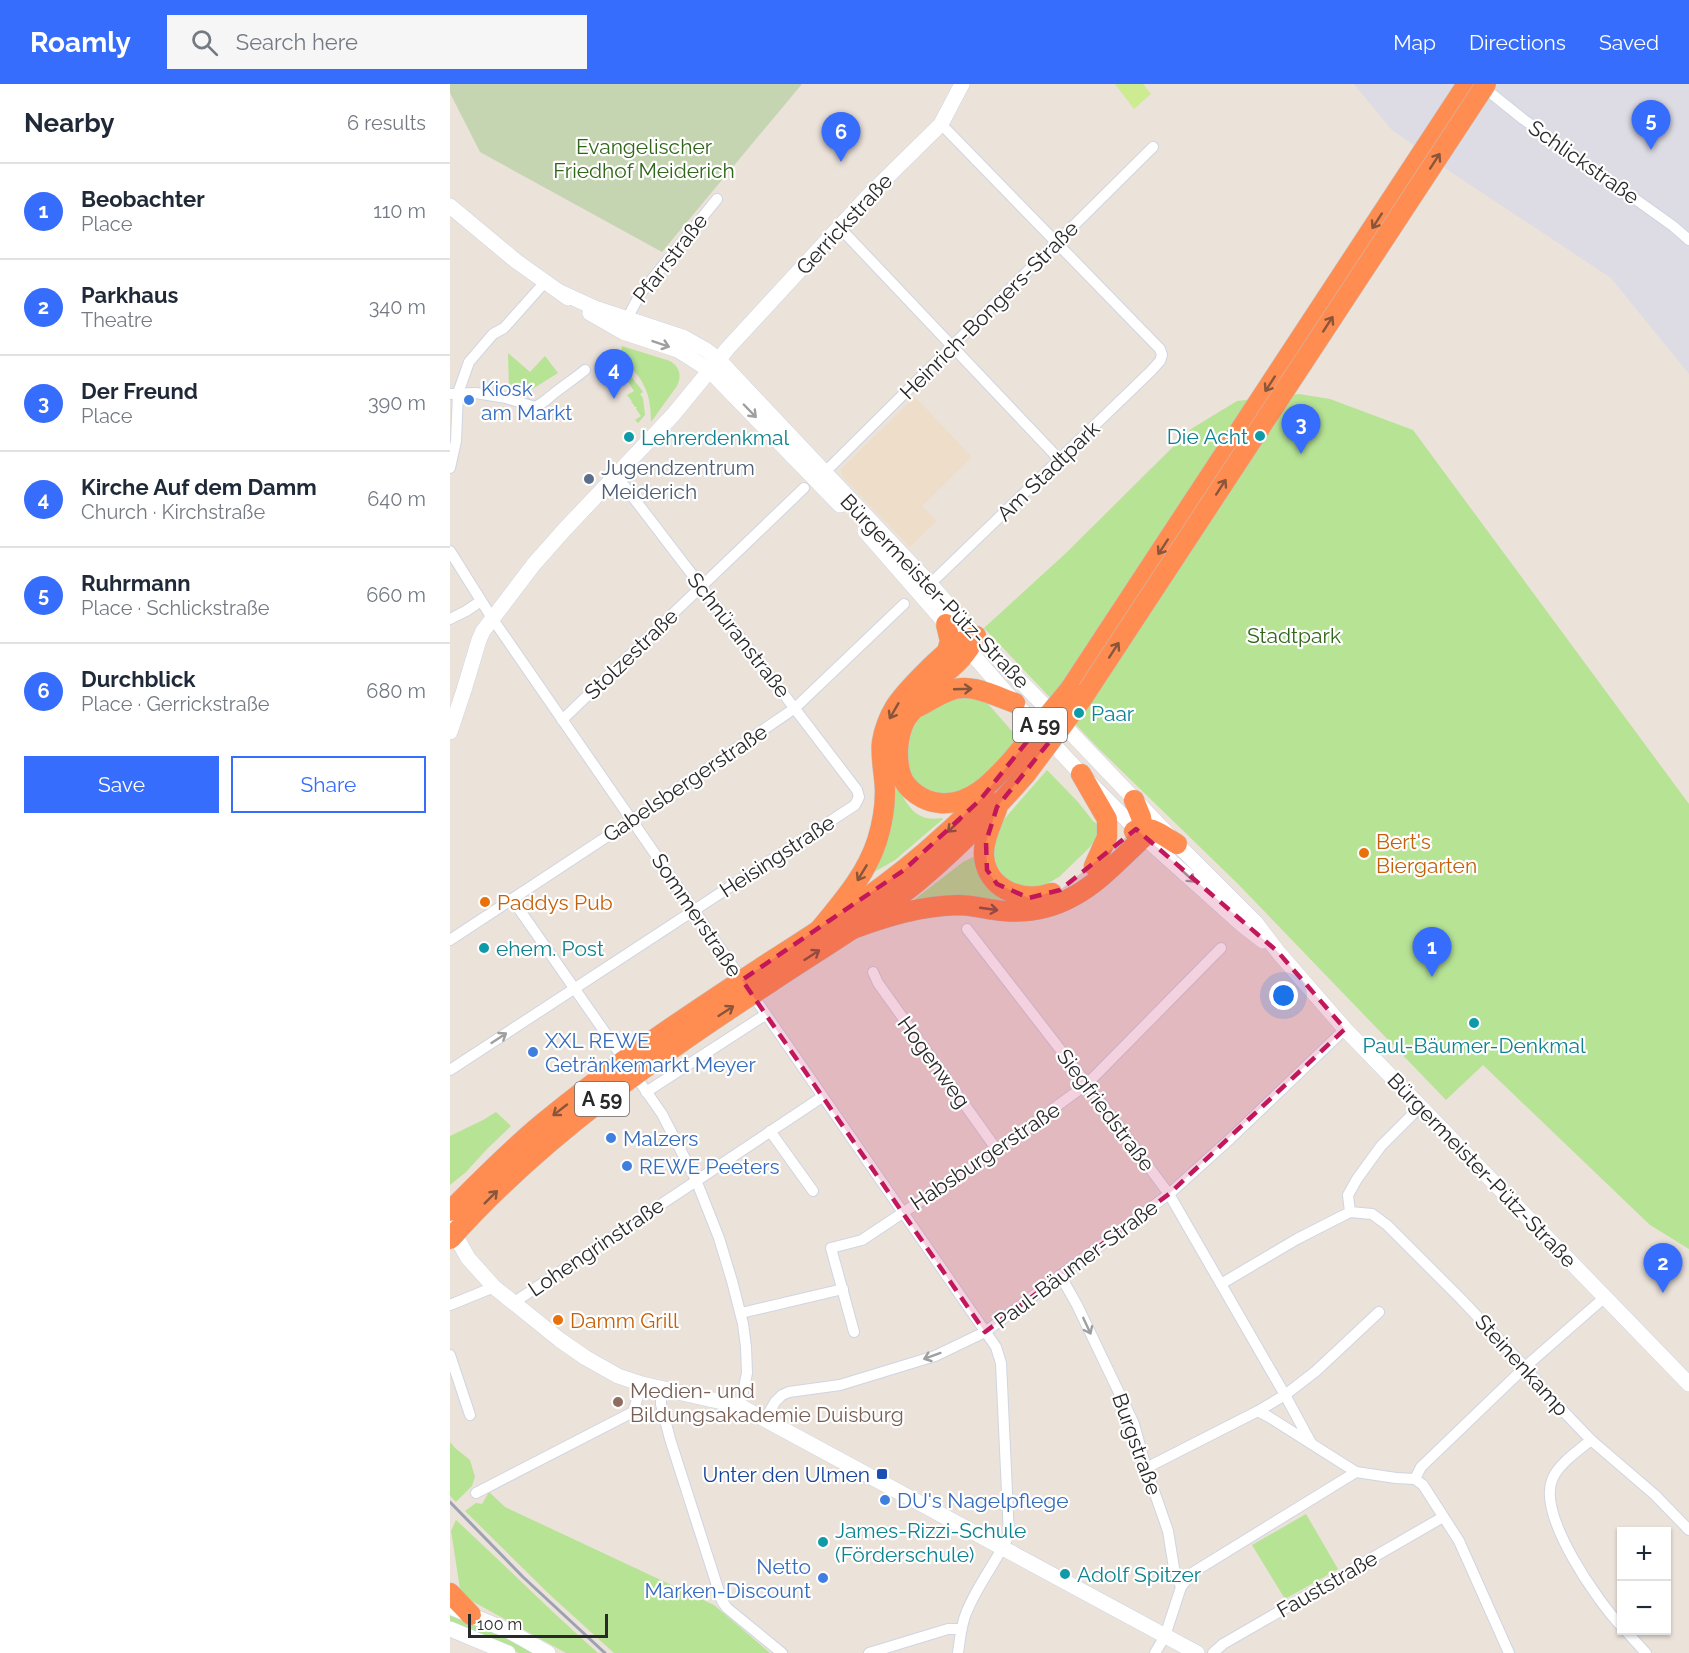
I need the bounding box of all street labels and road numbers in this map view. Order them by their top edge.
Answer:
street label: Schlickstraße [1524,115,1644,209]
street label: Gerrickstraße [791,168,897,280]
street label: Pfarrstraße [628,209,712,307]
street label: Heinrich-Bongers-Straße [895,216,1083,404]
street label: Am Stadtpark [992,416,1104,526]
street label: Bürgermeister-Pütz-Straße [835,488,1035,694]
street label: Schnüranstraße [682,567,796,703]
street label: Stolzestraße [579,603,683,705]
road number: A 59 [1013,708,1067,742]
street label: Gabelsbergerstraße [598,719,772,847]
street label: Heisingstraße [715,810,839,902]
street label: Sommerstraße [647,849,747,981]
street label: Hogenweg [892,1011,976,1113]
street label: Siegfriedstraße [1052,1044,1160,1176]
street label: Bürgermeister-Pütz-Straße [1382,1067,1582,1273]
road number: A 59 [575,1082,629,1116]
street label: Habsburgerstraße [905,1097,1065,1215]
street label: Lohengrinstraße [523,1192,669,1302]
street label: Paul-Bäumer-Straße [989,1194,1163,1334]
street label: Steinenkamp [1470,1309,1574,1421]
street label: Burgstraße [1107,1390,1167,1498]
street label: Fauststraße [1272,1545,1382,1623]

